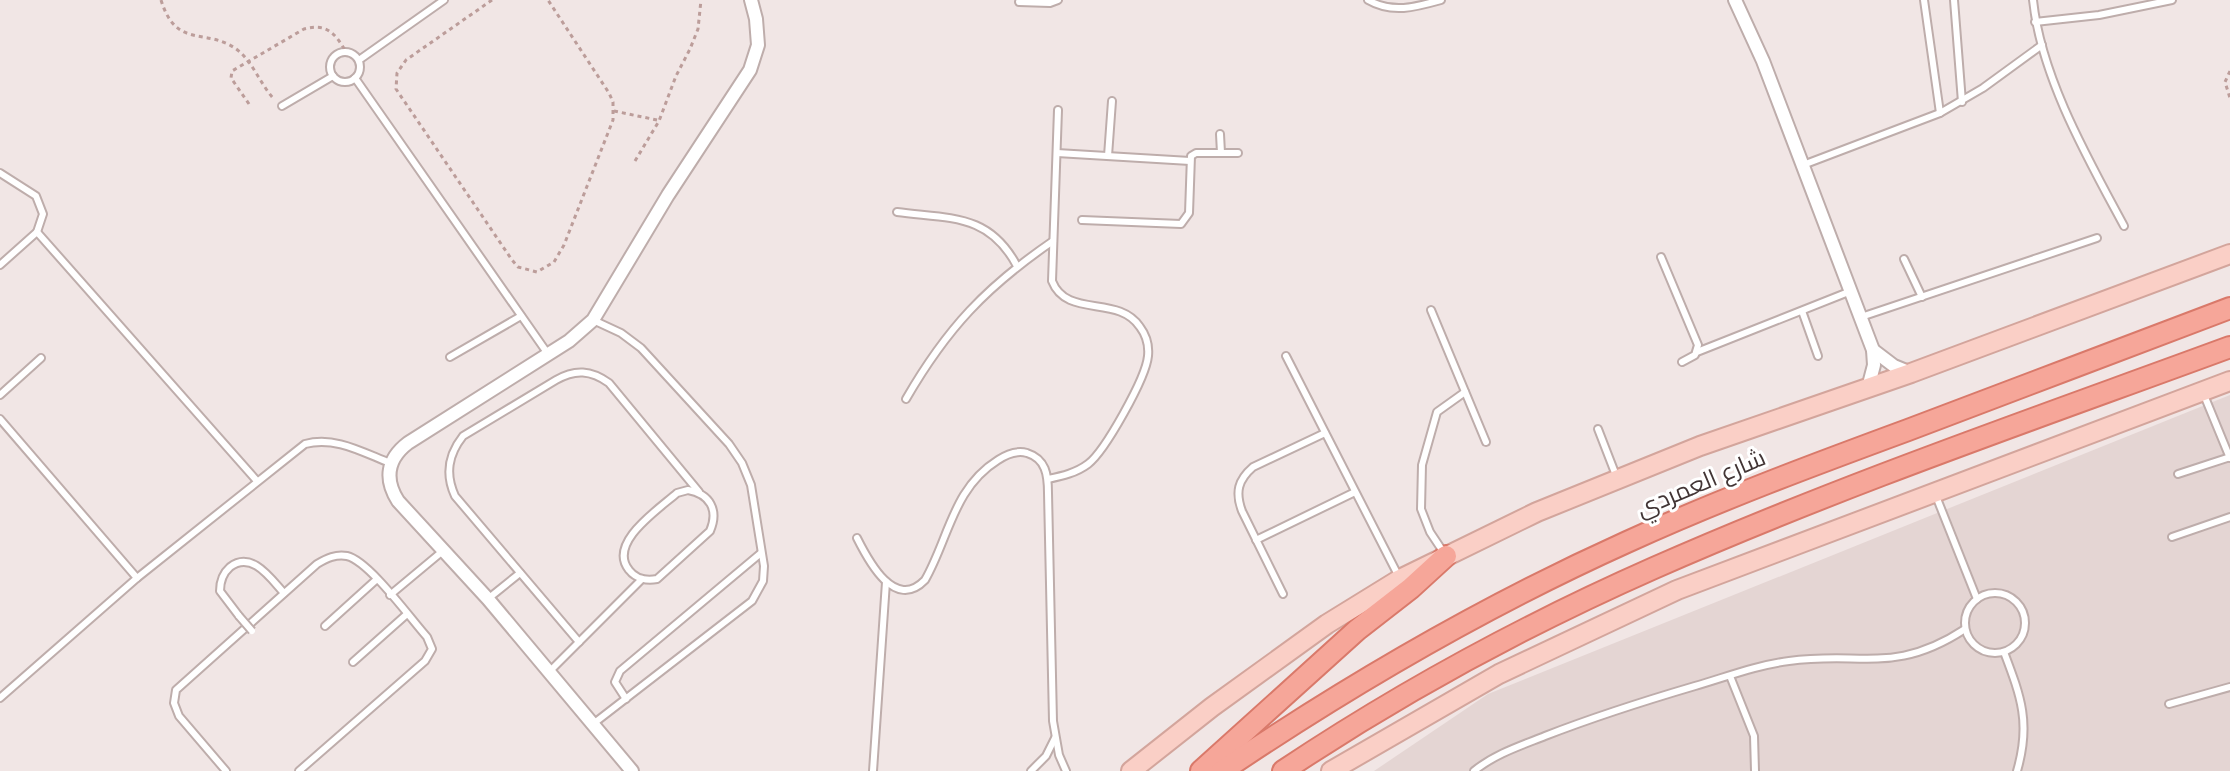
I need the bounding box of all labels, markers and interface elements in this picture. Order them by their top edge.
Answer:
street label: شارع العمردي [1632,442,1771,526]

